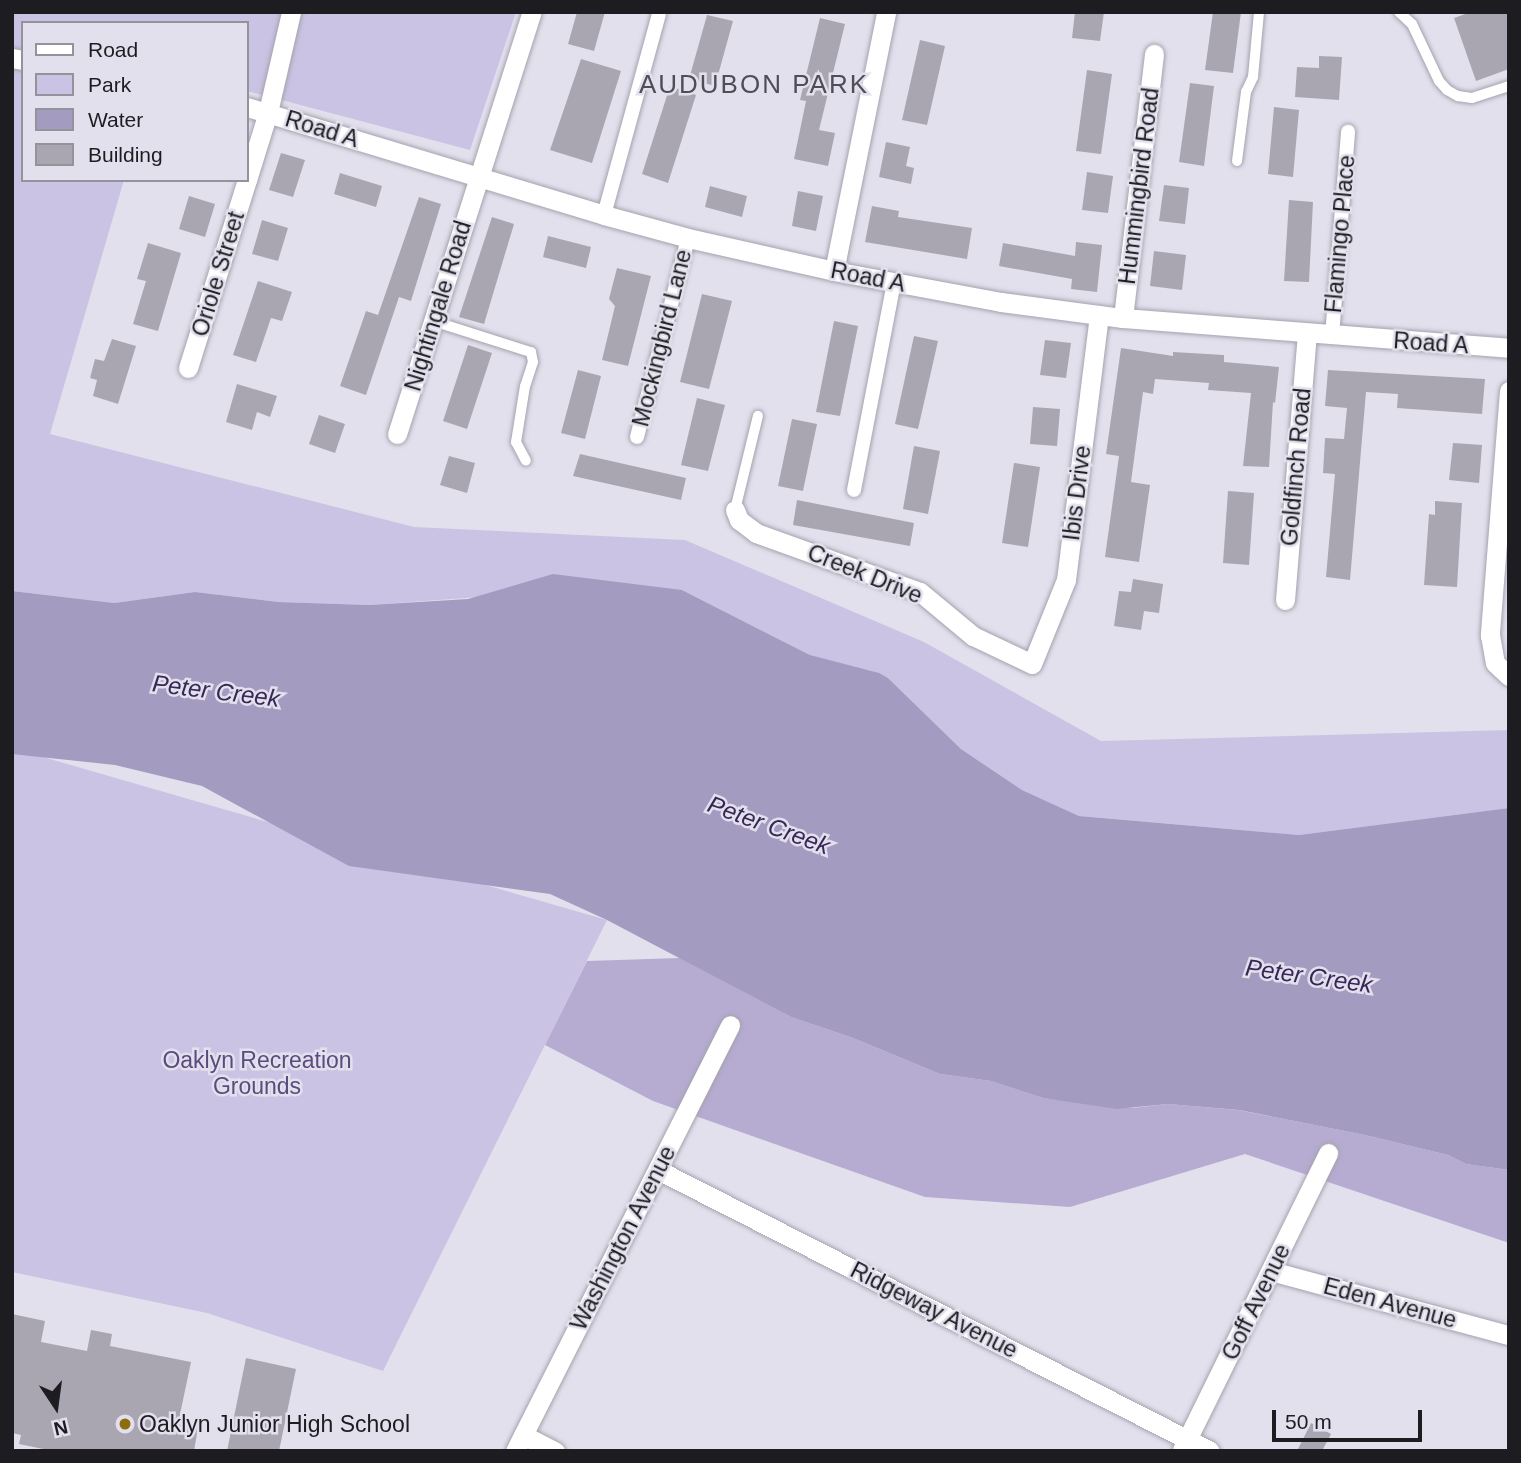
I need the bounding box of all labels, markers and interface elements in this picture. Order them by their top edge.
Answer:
legend [21,21,248,182]
text: Road [88,38,138,61]
district label: AUDUBON PARK [640,69,868,101]
text: Park [88,73,131,96]
street label: Hummingbird Road [1113,86,1165,286]
street label: Road A [281,105,363,153]
text: Water [88,108,143,131]
text: Building [88,143,163,166]
street label: Flamingo Place [1319,154,1361,314]
street label: Oriole Street [186,208,250,340]
street label: Nightingale Road [399,218,477,394]
street label: Mockingbird Lane [627,247,697,429]
street label: Road A [828,256,908,298]
street label: Road A [1392,327,1470,359]
street label: Goldfinch Road [1275,387,1317,547]
street label: Ibis Drive [1057,444,1097,542]
street label: Creek Drive [804,538,926,610]
water label: Peter Creek [151,669,281,713]
water label: Peter Creek [704,790,834,860]
water label: Peter Creek [1244,953,1374,999]
park label: Oaklyn Recreation Grounds [162,1046,352,1100]
street label: Washington Avenue [564,1141,682,1335]
street label: Goff Avenue [1216,1239,1296,1365]
street label: Ridgeway Avenue [845,1256,1023,1364]
street label: Eden Avenue [1320,1272,1460,1334]
north arrow [21,1372,91,1442]
scale bar [1276,1396,1426,1440]
place label: Oaklyn Junior High School [139,1410,410,1438]
text: 50 m [1285,1410,1332,1433]
text: N [52,1416,70,1440]
marker: Oaklyn Junior High School [117,1416,133,1432]

